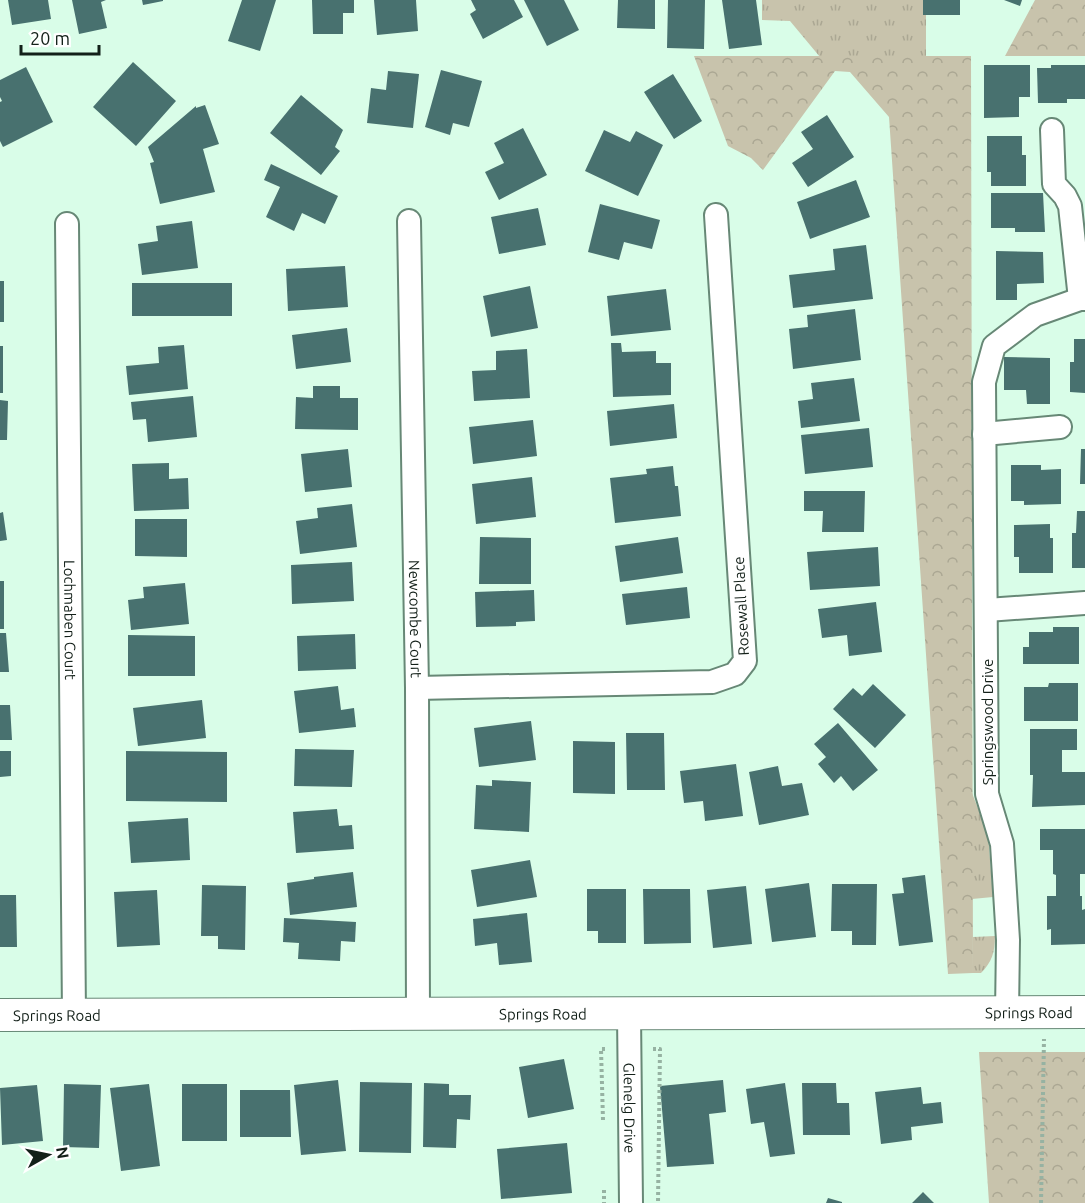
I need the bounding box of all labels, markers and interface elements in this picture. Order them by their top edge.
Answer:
scale bar [21,18,99,56]
text: 20 m [30,28,70,48]
street label: Rosewall Place [730,556,752,656]
street label: Lochmaben Court [61,560,80,680]
street label: Newcombe Court [406,560,425,678]
street label: Springswood Drive [979,659,996,785]
street label: Springs Road [985,1004,1073,1021]
street label: Springs Road [499,1005,587,1022]
street label: Springs Road [13,1006,101,1023]
street label: Glenelg Drive [621,1063,639,1153]
north arrow [18,1125,78,1185]
text: N [53,1145,73,1160]

